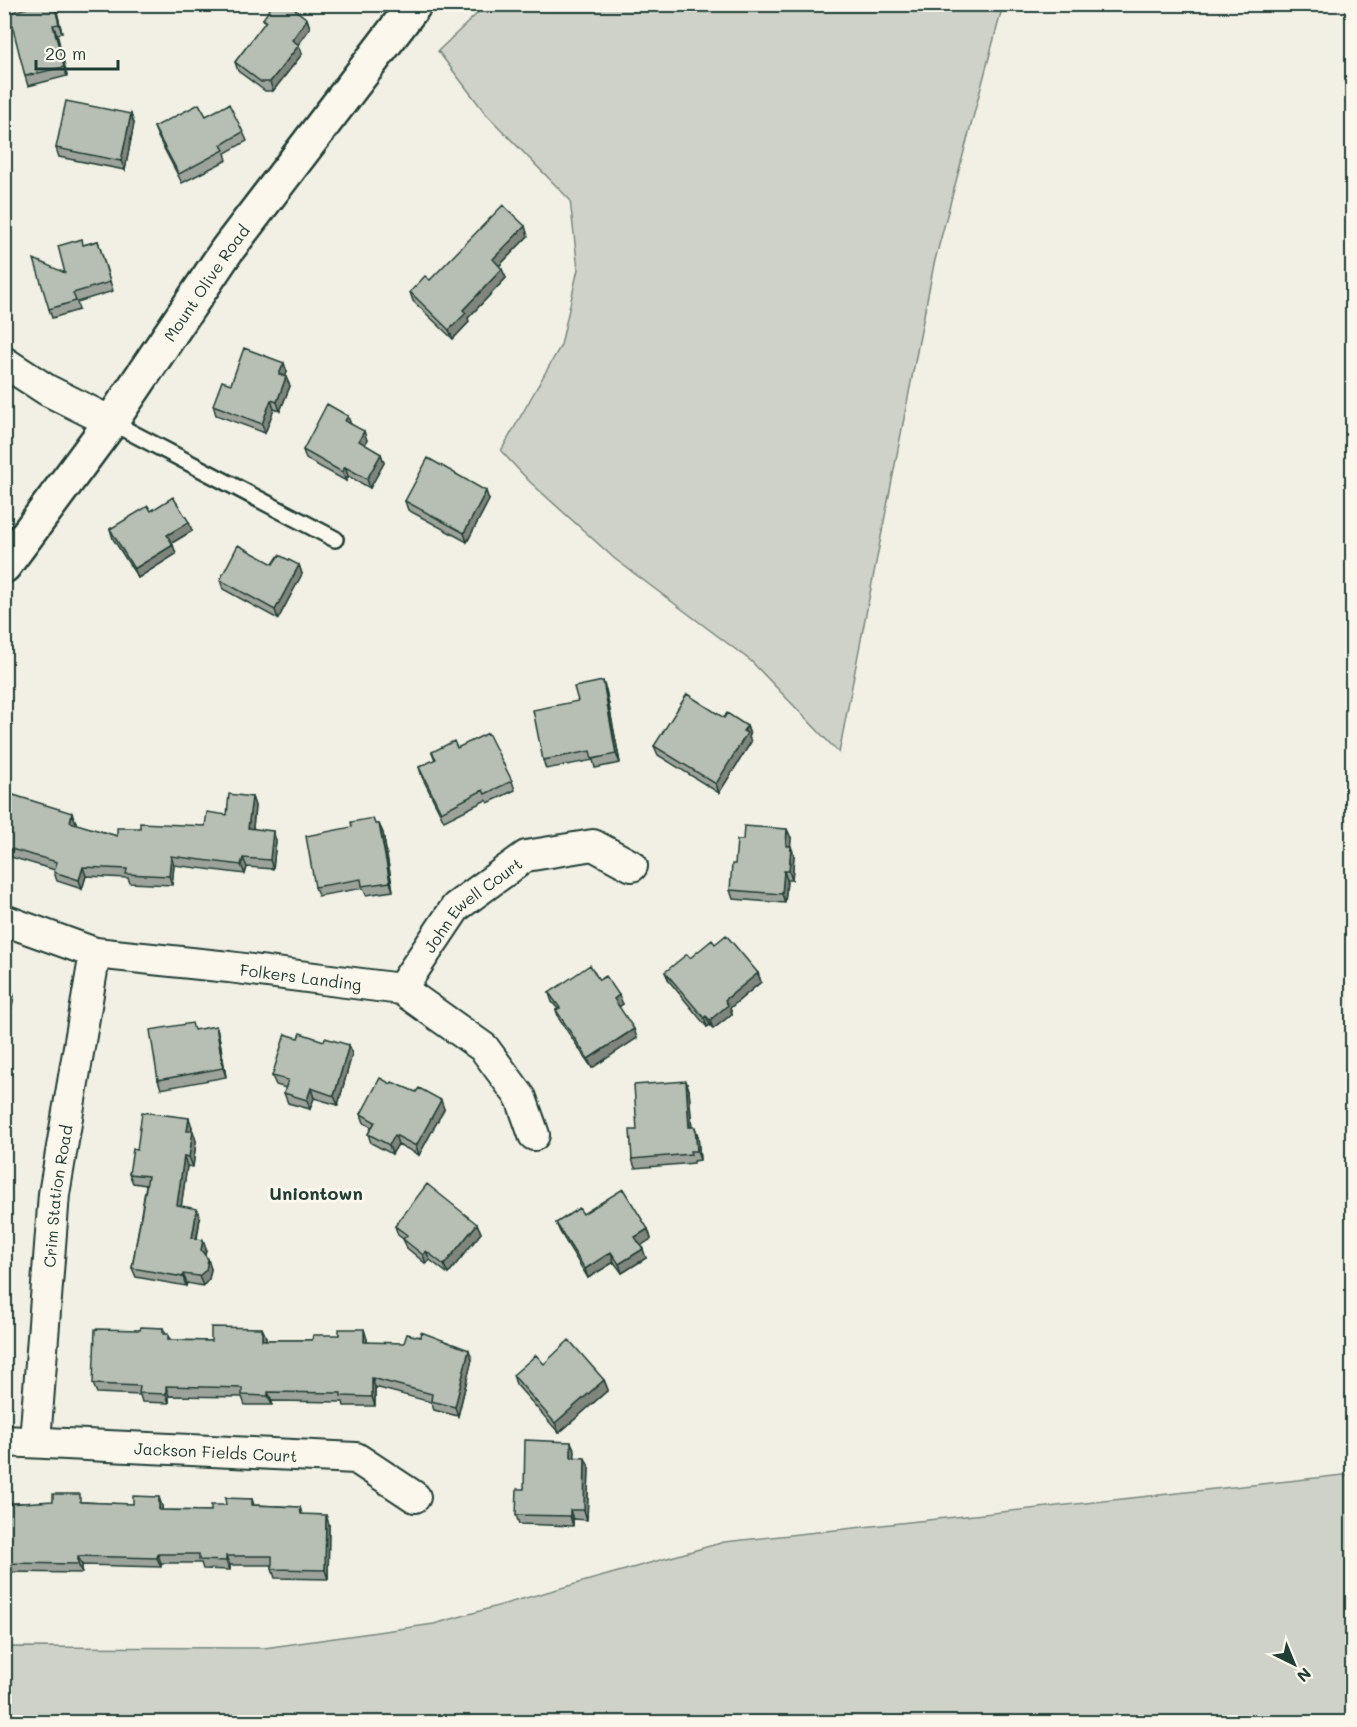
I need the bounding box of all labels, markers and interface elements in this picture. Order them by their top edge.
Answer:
scale bar [36,33,118,71]
text: 20 m [45,41,86,65]
street label: Mount Olive Road [158,220,253,345]
street label: John Ewell Court [418,852,526,956]
street label: Folkers Landing [239,958,363,994]
street label: Crim Station Road [38,1123,76,1268]
district label: Uniontown [269,1181,363,1205]
street label: Jackson Fields Court [134,1437,298,1466]
north arrow [1264,1634,1324,1694]
text: N [1293,1664,1316,1687]

